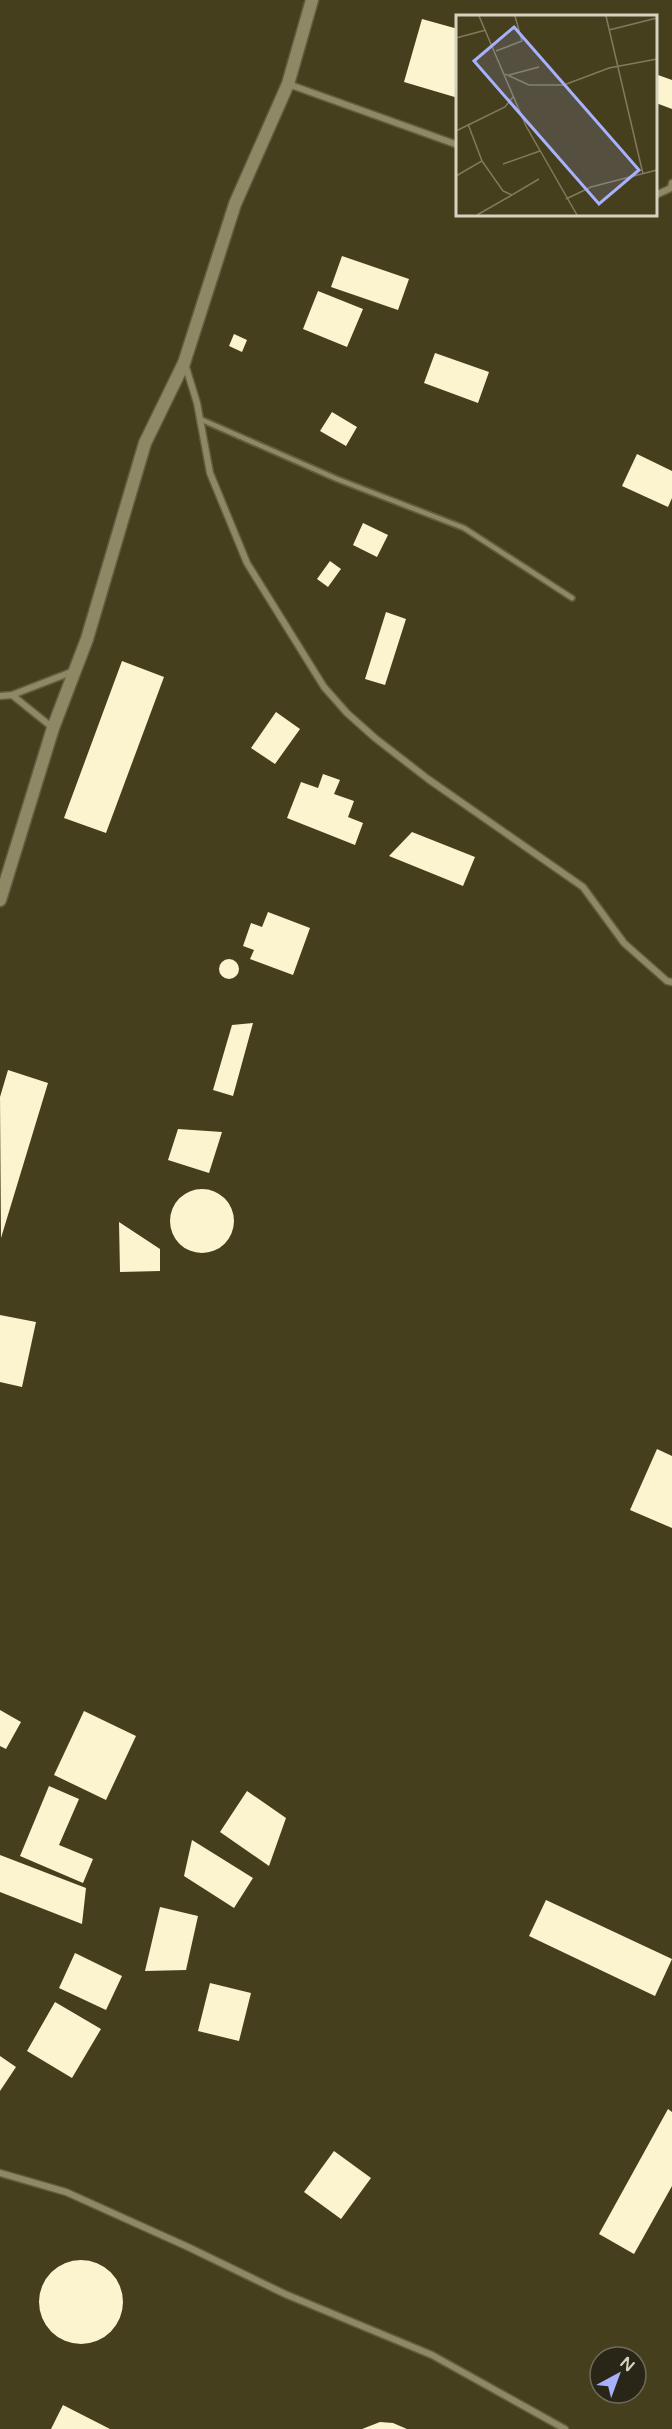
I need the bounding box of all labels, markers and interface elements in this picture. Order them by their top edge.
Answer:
inset map [456,15,657,216]
north arrow [588,2345,648,2405]
text: N [616,2353,639,2376]

